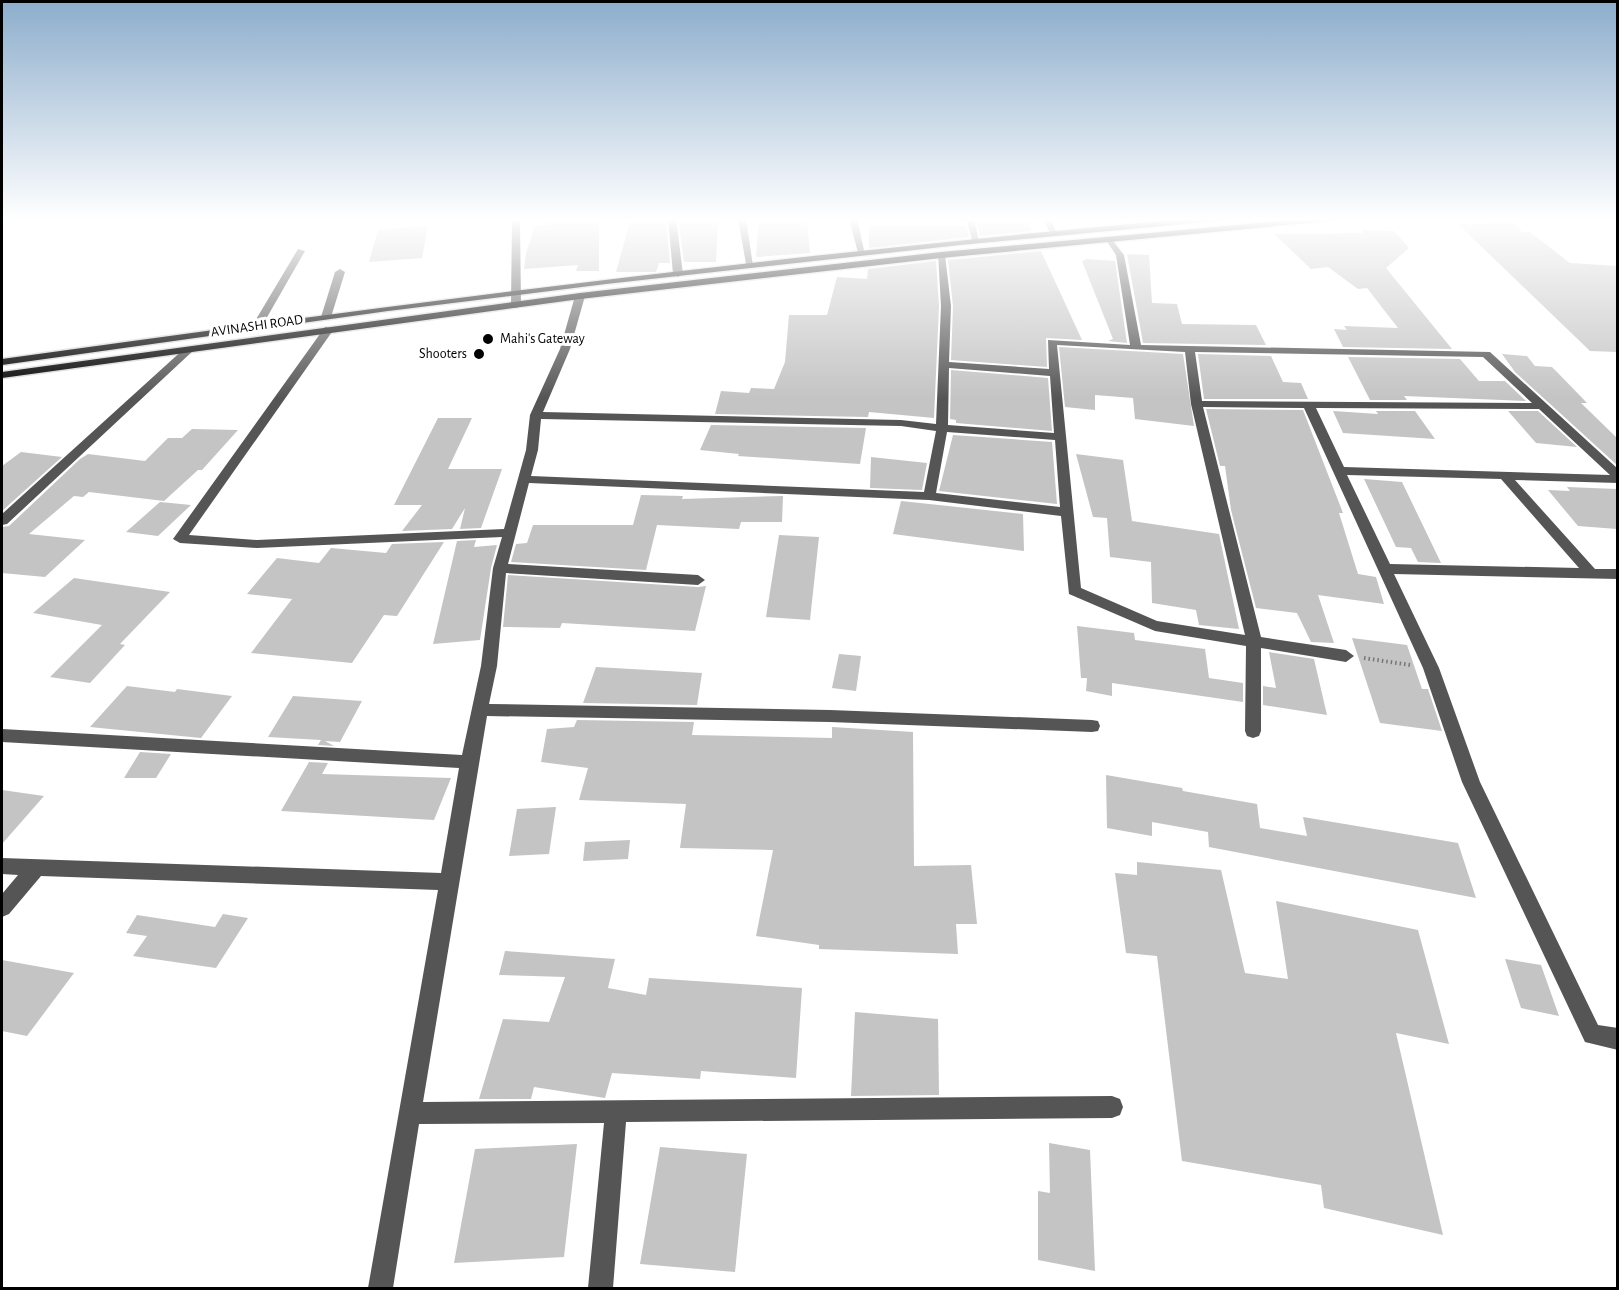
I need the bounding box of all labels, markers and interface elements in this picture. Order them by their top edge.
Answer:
street label: AVINASHI ROAD [210,313,304,339]
marker: Mahi's Gateway [481,332,495,346]
place label: Mahi's Gateway [500,332,585,346]
place label: Shooters [419,347,467,361]
marker: Shooters [472,347,486,361]

